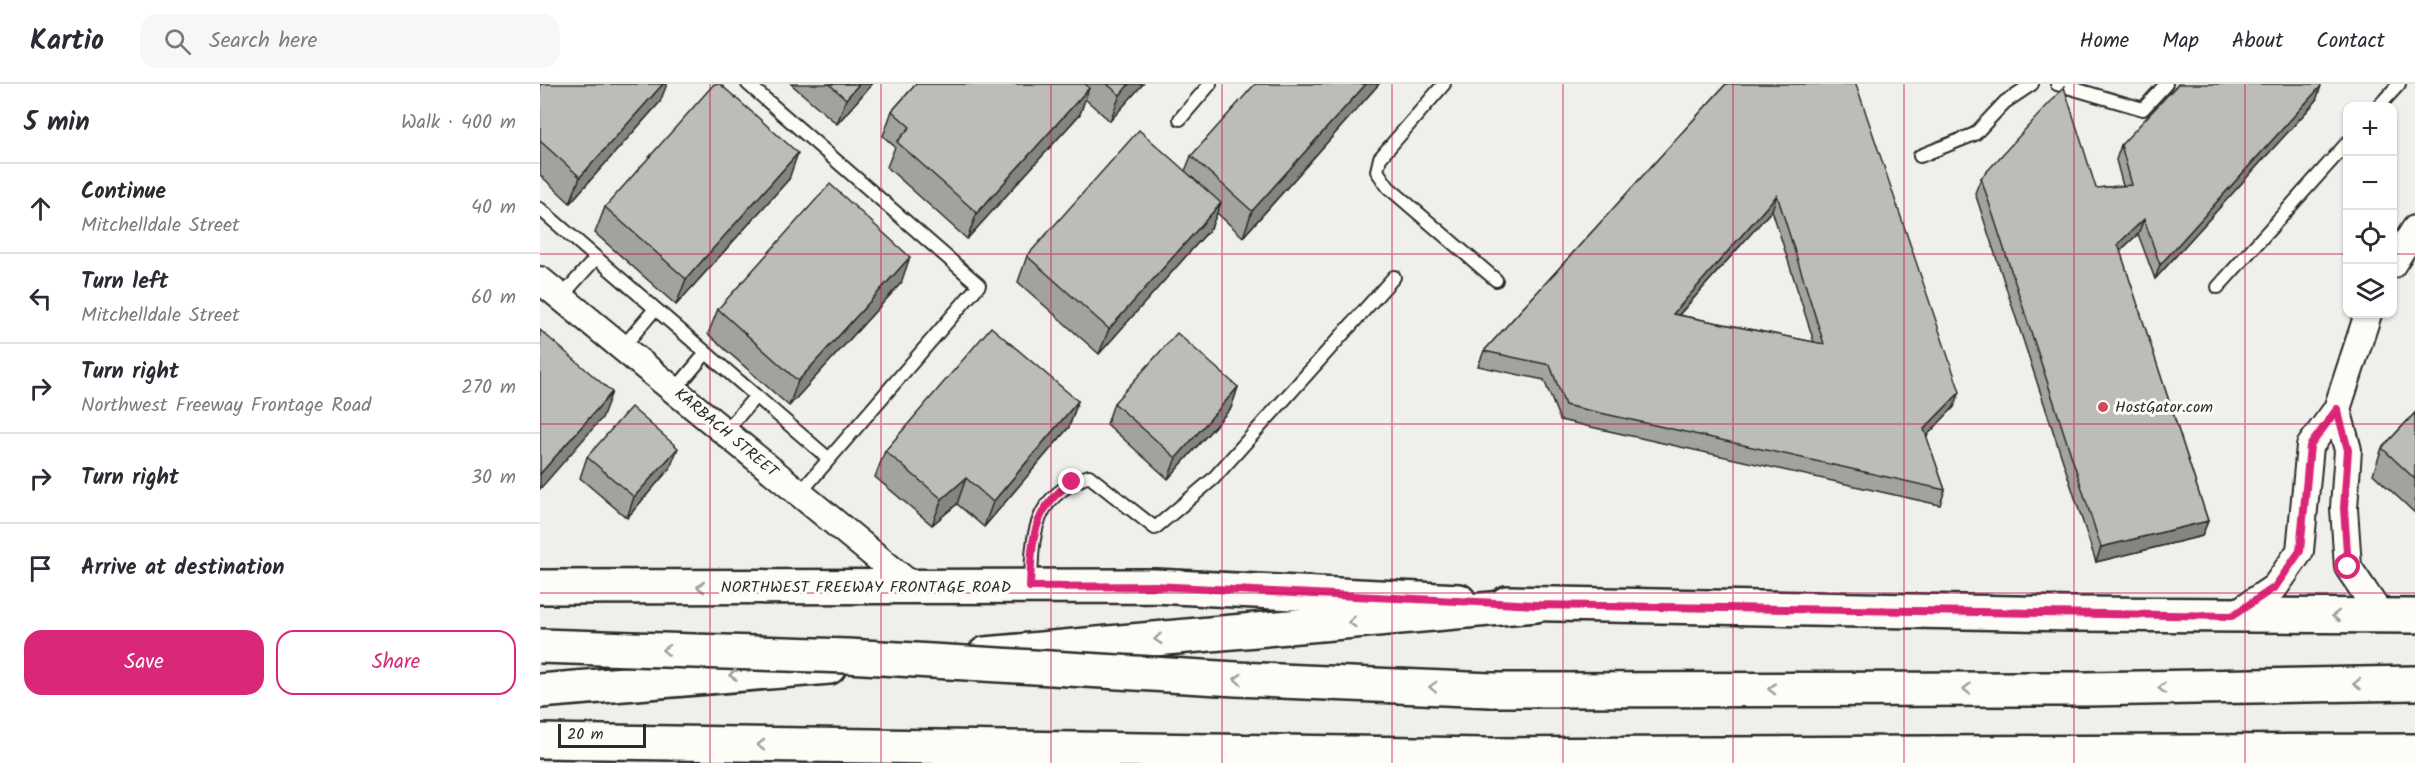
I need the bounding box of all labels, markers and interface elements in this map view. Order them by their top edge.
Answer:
search box [140,14,560,68]
text: Kartio [30,19,104,64]
text: Search here [209,24,317,59]
icon: search [161,25,194,58]
text: Home [2080,25,2129,58]
text: Map [2162,25,2199,58]
text: About [2232,25,2283,58]
text: Contact [2316,25,2385,58]
text: 5 min [24,102,90,144]
map controls [2343,102,2397,318]
button: + [2343,102,2397,156]
text: Walk · 400 m [401,107,516,139]
button: − [2343,156,2397,210]
text: Continue [81,175,166,210]
icon: ahead [24,192,57,225]
text: 40 m [471,192,516,224]
text: Mitchelldale Street [81,210,240,242]
button: locate [2343,210,2397,264]
button: layers [2343,264,2397,318]
text: Turn left [81,265,168,300]
icon: left [24,282,57,315]
text: 60 m [471,282,516,314]
text: Mitchelldale Street [81,300,240,332]
text: Turn right [81,355,179,390]
icon: right [24,372,57,405]
text: 270 m [461,372,516,404]
street label: KARBACH STREET [669,382,784,485]
text: Northwest Freeway Frontage Road [81,390,371,422]
place label: HostGator.com [2115,395,2213,420]
marker: HostGator.com [2096,400,2110,414]
text: Turn right [81,461,179,496]
icon: right [24,462,57,495]
text: 30 m [471,462,516,494]
route end [1058,468,1084,494]
text: Arrive at destination [81,551,284,586]
icon: arrive [24,552,57,585]
route start [2334,553,2360,579]
street label: NORTHWEST FREEWAY FRONTAGE ROAD [721,575,1011,600]
one-way arrow [696,581,705,593]
one-way arrow [2331,610,2340,622]
one-way arrow [1348,615,1357,628]
button: Save [24,630,264,695]
button: Share [276,630,516,695]
one-way arrow [1153,632,1162,645]
one-way arrow [661,644,670,657]
one-way arrow [729,668,738,681]
one-way arrow [1234,672,1243,685]
one-way arrow [2352,678,2361,690]
one-way arrow [1428,681,1437,694]
one-way arrow [2157,682,2166,694]
one-way arrow [1767,683,1776,695]
one-way arrow [1962,683,1971,695]
scale bar [558,721,646,748]
text: 20 m [567,722,603,747]
one-way arrow [756,739,765,751]

